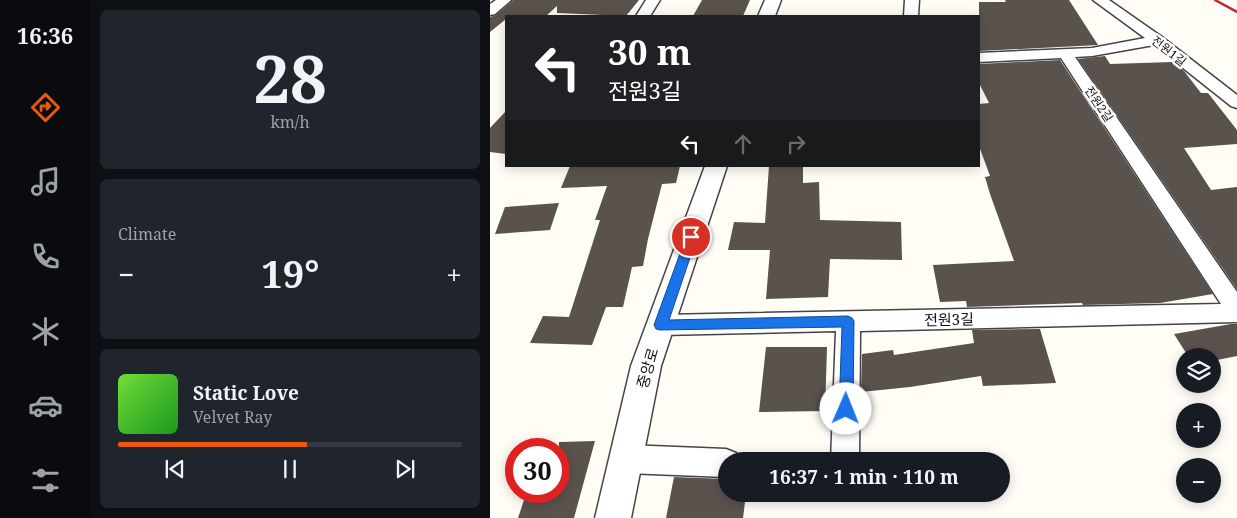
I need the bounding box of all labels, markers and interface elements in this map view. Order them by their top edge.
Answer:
text: 16:36 [17,20,73,50]
text: 30 m [608,28,691,75]
street label: 전원1길 [1148,32,1190,70]
text: 28 [253,34,327,122]
icon: left [525,35,590,100]
text: 전원3길 [608,75,681,105]
street label: 전원2길 [1081,83,1117,125]
icon: directions [28,90,63,125]
text: km/h [270,111,310,133]
icon: left [676,130,704,158]
icon: ahead [729,130,757,158]
icon: right [782,130,810,158]
icon: music [28,164,63,199]
pin [670,216,712,258]
text: Climate [118,223,176,245]
icon: arrive [677,223,705,251]
icon: phone [28,239,63,274]
text: 19° [261,247,319,299]
text: − [118,255,134,293]
text: + [446,255,462,293]
street label: 전원3길 [924,309,974,329]
icon: climate [28,314,63,349]
street label: 중앙로 [632,345,662,391]
map controls [1176,348,1221,503]
button: layers [1176,348,1221,393]
text: Static Love [193,380,299,406]
position arrow [819,382,871,434]
icon: car [28,388,63,423]
button: + [1176,403,1221,448]
text: Velvet Ray [193,406,272,428]
speed limit sign: 30 [505,438,570,503]
icon: previous [161,455,189,483]
icon: pause [276,455,304,483]
icon: next [391,455,419,483]
button: − [1176,458,1221,503]
icon: filters [28,463,63,498]
text: 16:37 · 1 min · 110 m [769,464,959,490]

